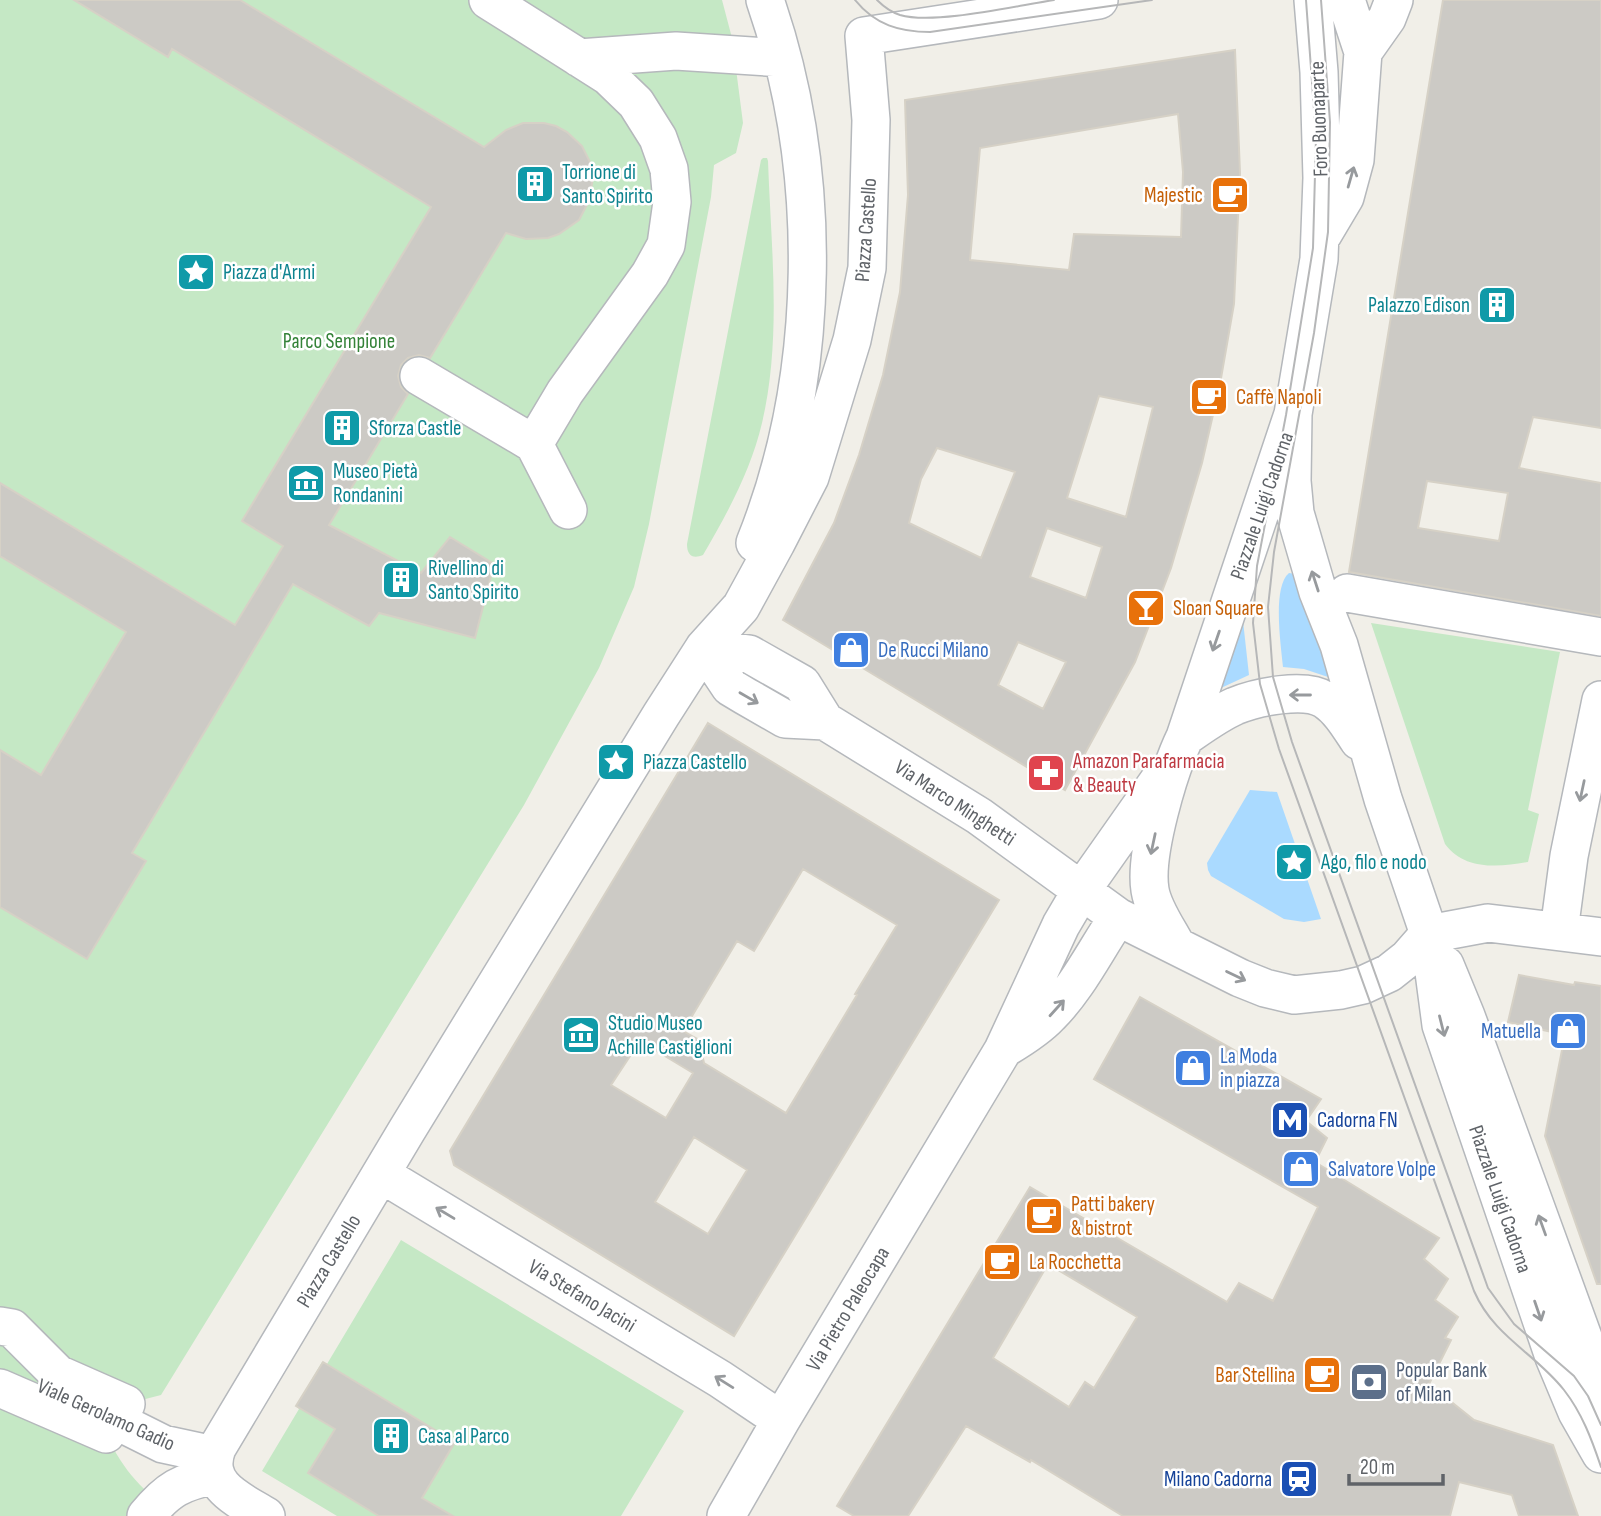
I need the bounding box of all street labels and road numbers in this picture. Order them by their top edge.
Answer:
street label: Foro Buonaparte [1304,61,1334,177]
street label: Piazza Castello [850,177,882,283]
street label: Piazzale Luigi Cadorna [1225,429,1299,583]
street label: Via Marco Minghetti [890,755,1020,851]
street label: Piazzale Luigi Cadorna [1463,1122,1537,1276]
street label: Piazza Castello [291,1210,367,1312]
street label: Via Pietro Paleocapa [801,1242,895,1376]
street label: Via Stefano Jacini [524,1254,640,1338]
street label: Viale Gerolamo Gadio [33,1374,179,1456]

